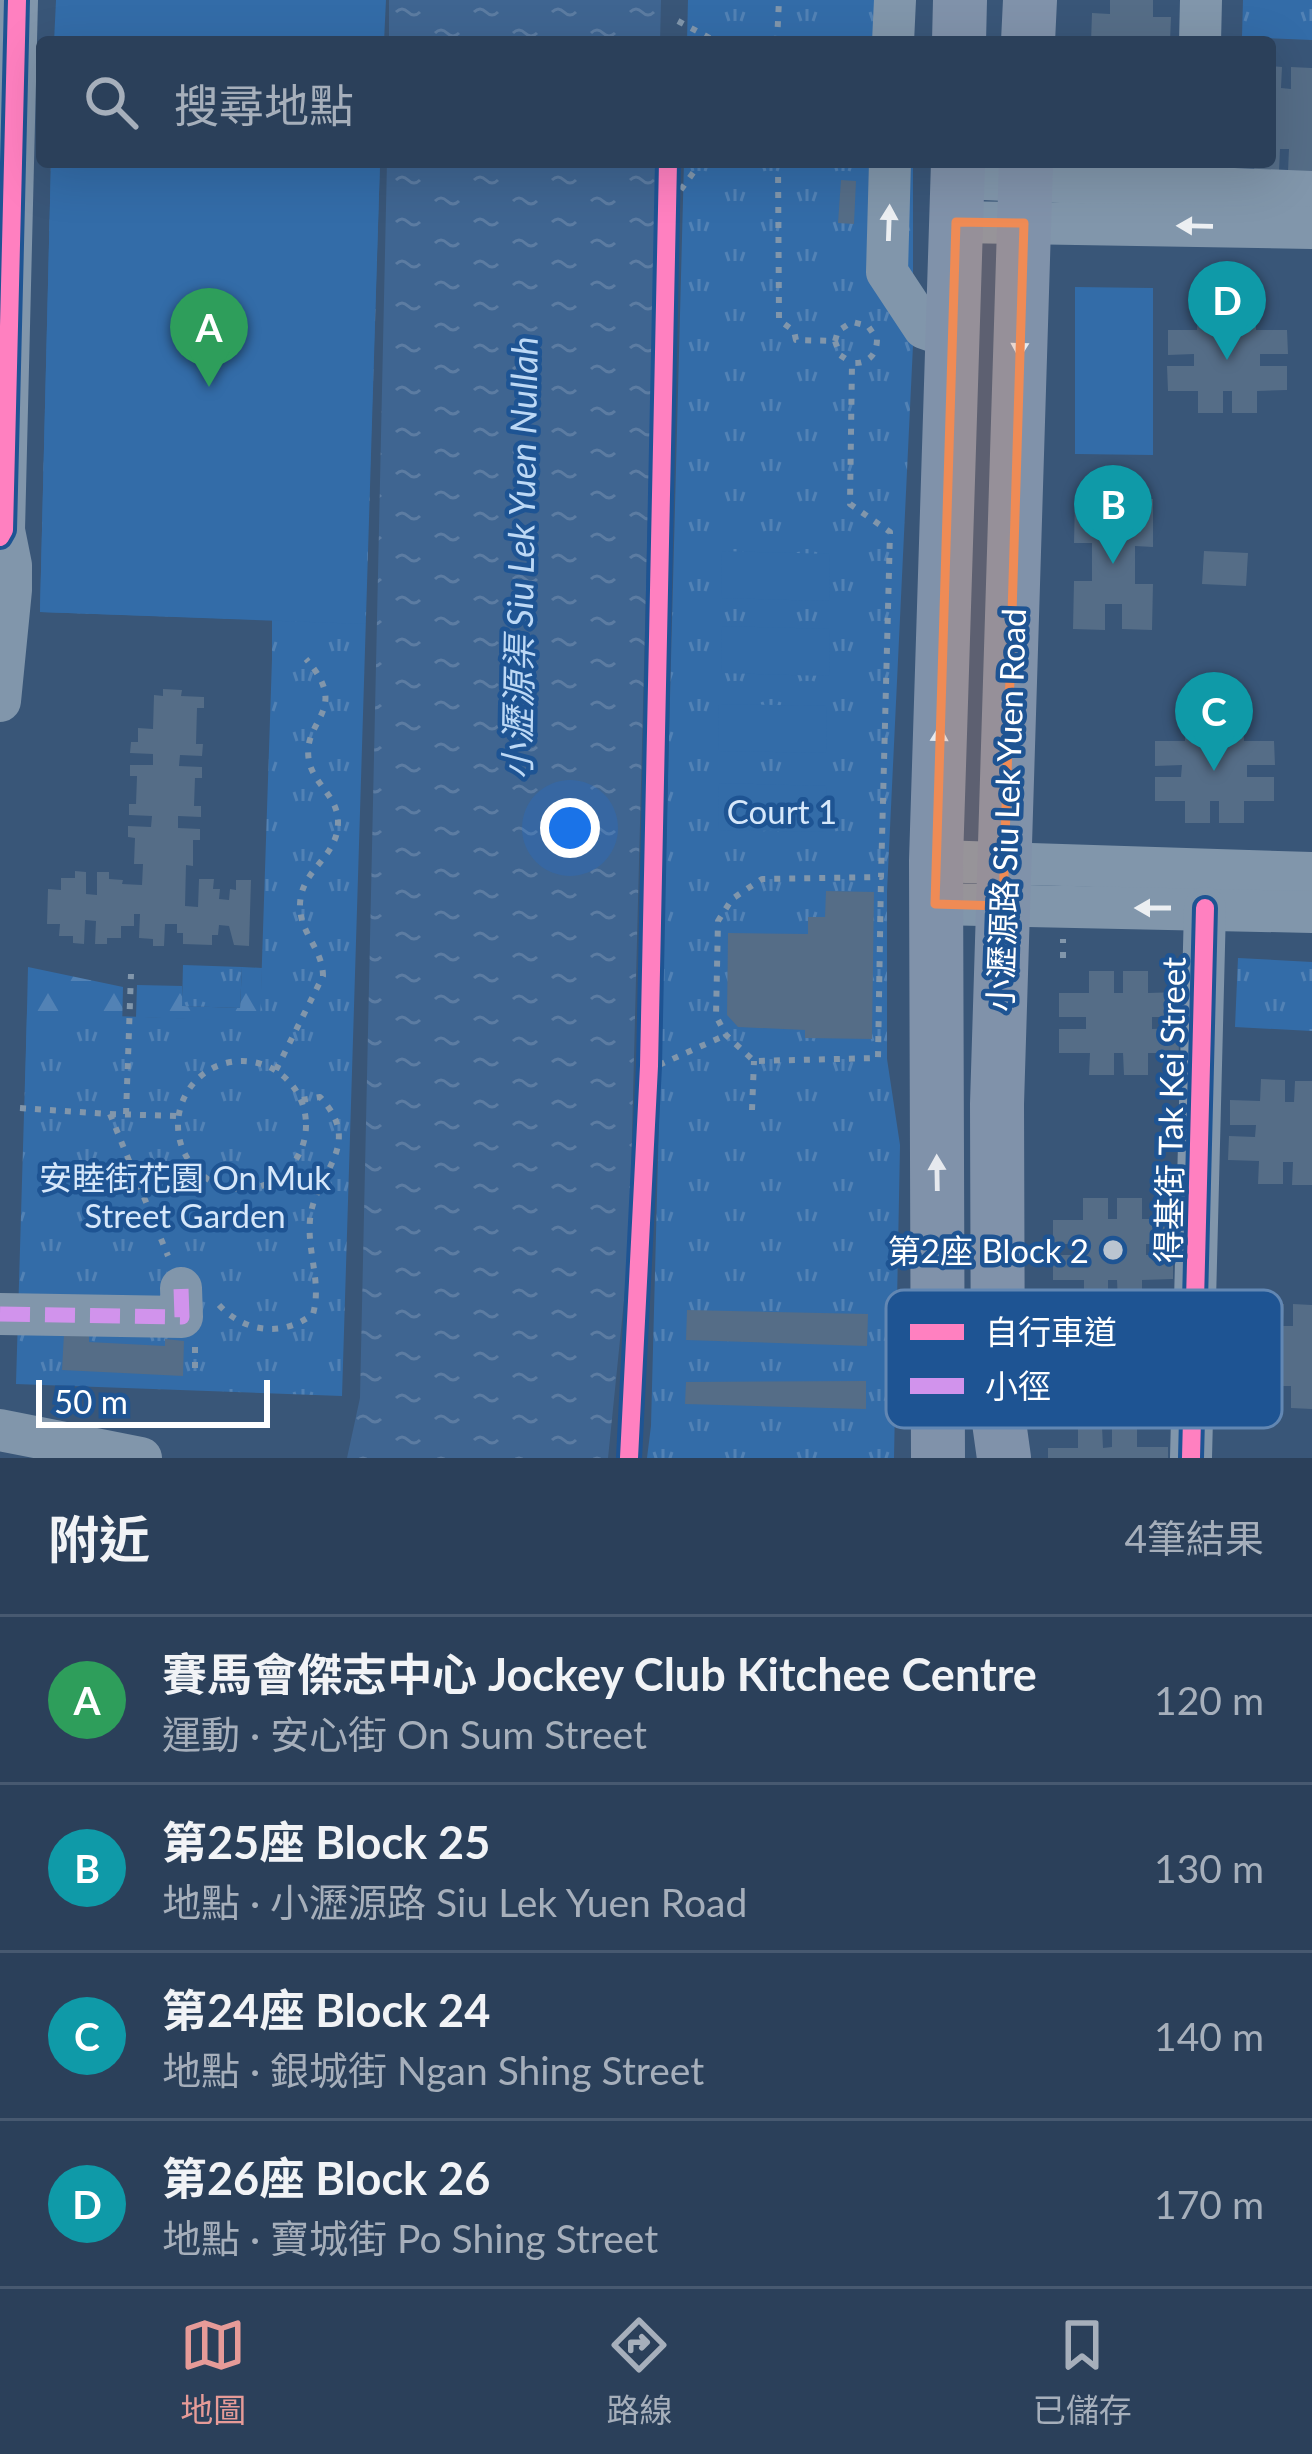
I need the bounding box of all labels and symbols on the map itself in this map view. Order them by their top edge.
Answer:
one-way arrow [879,203,898,241]
one-way arrow [1175,217,1213,236]
pin: D [1188,261,1266,360]
pin: A [170,288,248,387]
one-way arrow [1011,322,1030,360]
water label: 小瀝源渠 Siu Lek Yuen Nullah [494,336,546,780]
pin: B [1074,465,1152,564]
street label: 小瀝源路 Siu Lek Yuen Road [979,608,1033,1012]
pin: C [1175,672,1253,771]
one-way arrow [930,724,949,762]
park label: Court 1 [727,791,837,831]
your location [540,798,600,858]
one-way arrow [1133,898,1171,918]
street label: 得基街 Tak Kei Street [1147,956,1193,1263]
one-way arrow [927,1153,947,1191]
park label: 安睦街花園 On Muk Street Garden [39,1157,331,1235]
place label: 第2座 Block 2 [888,1230,1089,1270]
marker: 第2座 Block 2 [1100,1237,1126,1263]
legend [886,1290,1282,1428]
text: 自行車道 [985,1311,1117,1351]
text: 小徑 [985,1365,1051,1405]
scale bar [36,1374,270,1427]

